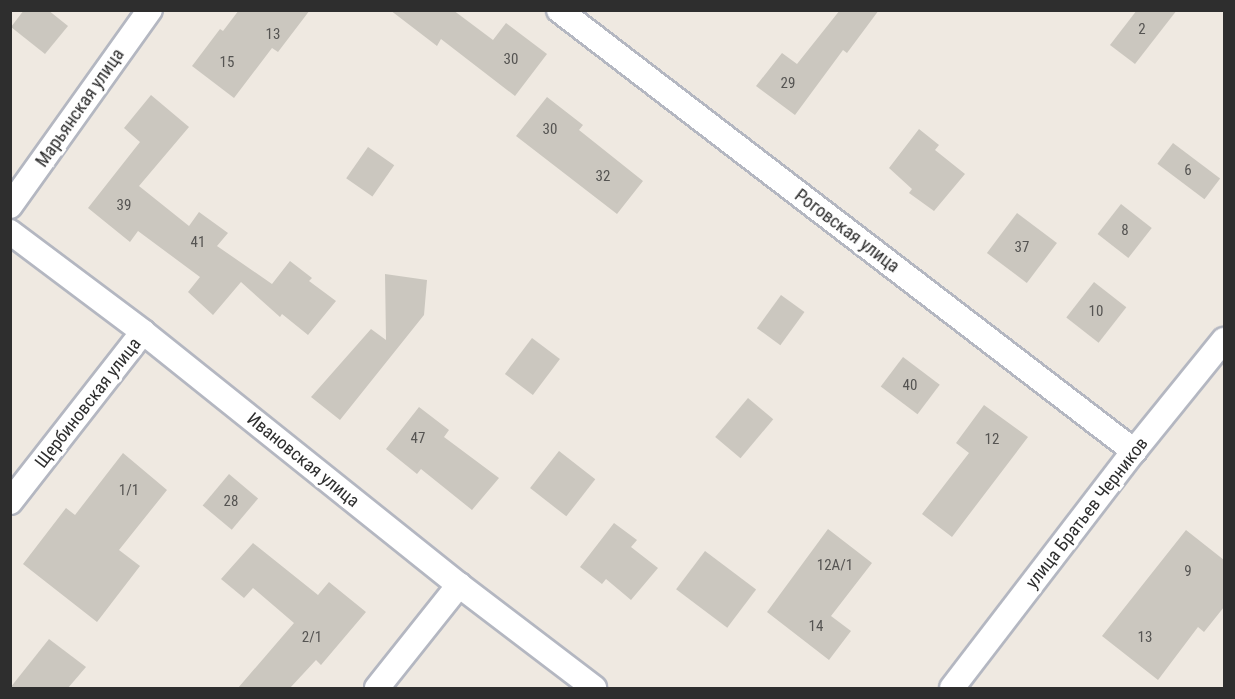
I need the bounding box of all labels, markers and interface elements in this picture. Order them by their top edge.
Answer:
house number: 2 [1138,21,1146,39]
house number: 13 [266,26,280,44]
street label: Марьянская улица [31,45,129,171]
house number: 30 [504,51,518,69]
house number: 15 [220,54,234,72]
house number: 29 [781,75,795,93]
house number: 30 [543,121,557,139]
house number: 6 [1184,162,1192,180]
house number: 32 [596,168,610,186]
street label: Роговская улица [790,185,904,277]
house number: 39 [117,197,131,215]
house number: 8 [1121,222,1129,240]
house number: 41 [191,234,205,252]
house number: 37 [1015,239,1029,257]
house number: 10 [1089,303,1103,321]
street label: Щербиновская улица [30,334,146,472]
house number: 40 [903,377,917,395]
street label: Ивановская улица [243,408,363,512]
house number: 47 [411,430,425,448]
house number: 12 [985,431,999,449]
street label: улица Братьев Черников [1021,433,1153,593]
house number: 1/1 [119,482,139,500]
house number: 28 [224,493,238,511]
house number: 12А/1 [817,557,853,575]
house number: 9 [1184,563,1192,581]
house number: 14 [809,618,823,636]
house number: 2/1 [302,629,322,647]
house number: 13 [1138,629,1152,647]

